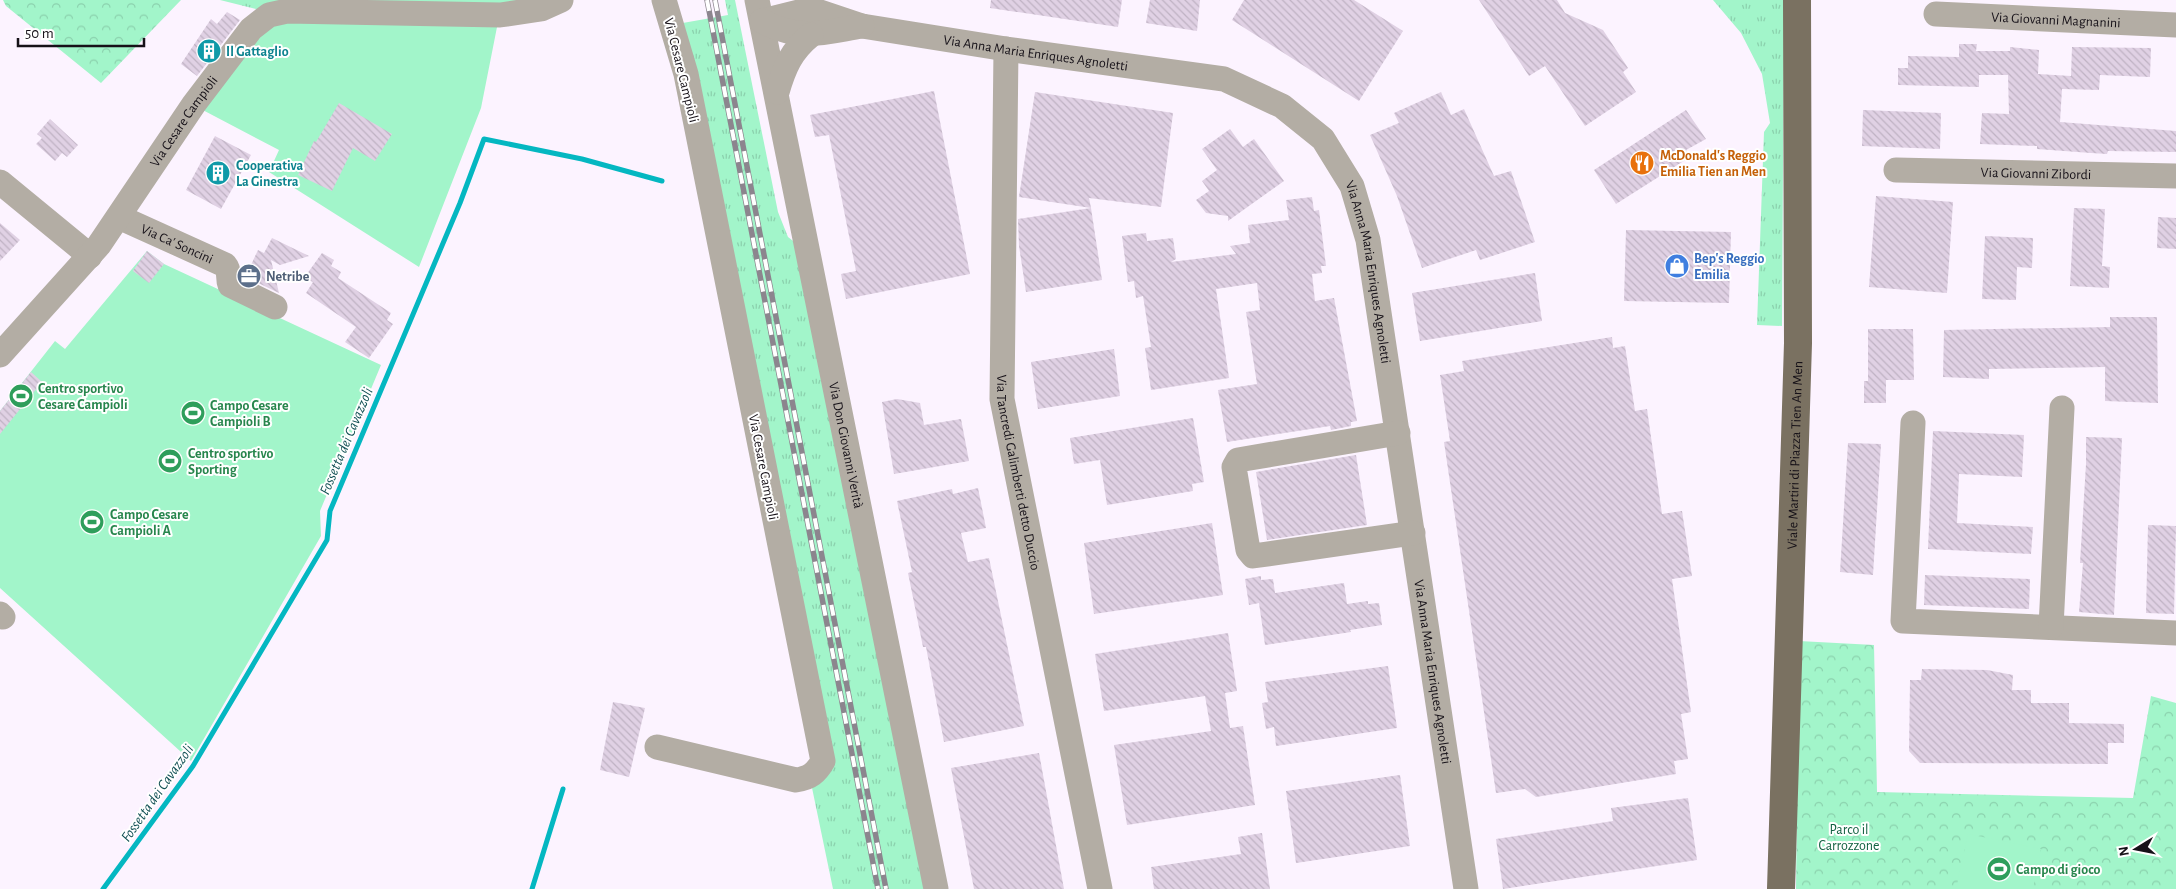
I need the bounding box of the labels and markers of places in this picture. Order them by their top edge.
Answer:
building icon: Il Gattaglio [196,38,222,64]
place label: Il Gattaglio [226,45,289,59]
place label: McDonald's Reggio Emilia Tien an Men [1660,149,1766,179]
restaurant icon: McDonald's Reggio Emilia Tien an Men [1629,150,1655,176]
place label: Cooperativa La Ginestra [236,159,304,189]
building icon: Cooperativa La Ginestra [205,160,231,186]
place label: Bep's Reggio Emilia [1694,252,1765,282]
shop icon: Bep's Reggio Emilia [1664,253,1690,279]
office icon: Netribe [236,263,262,289]
place label: Netribe [266,270,310,284]
place label: Centro sportivo Cesare Campioli [38,382,128,412]
sports icon: Centro sportivo Cesare Campioli [8,383,34,409]
place label: Campo Cesare Campioli B [210,399,289,429]
sports icon: Campo Cesare Campioli B [180,400,206,426]
place label: Centro sportivo Sporting [188,447,273,477]
sports icon: Centro sportivo Sporting [157,448,183,474]
place label: Campo Cesare Campioli A [110,508,189,538]
sports icon: Campo Cesare Campioli A [79,509,105,535]
sports icon: Campo di gioco [1986,856,2012,882]
place label: Campo di gioco [2016,863,2101,877]

